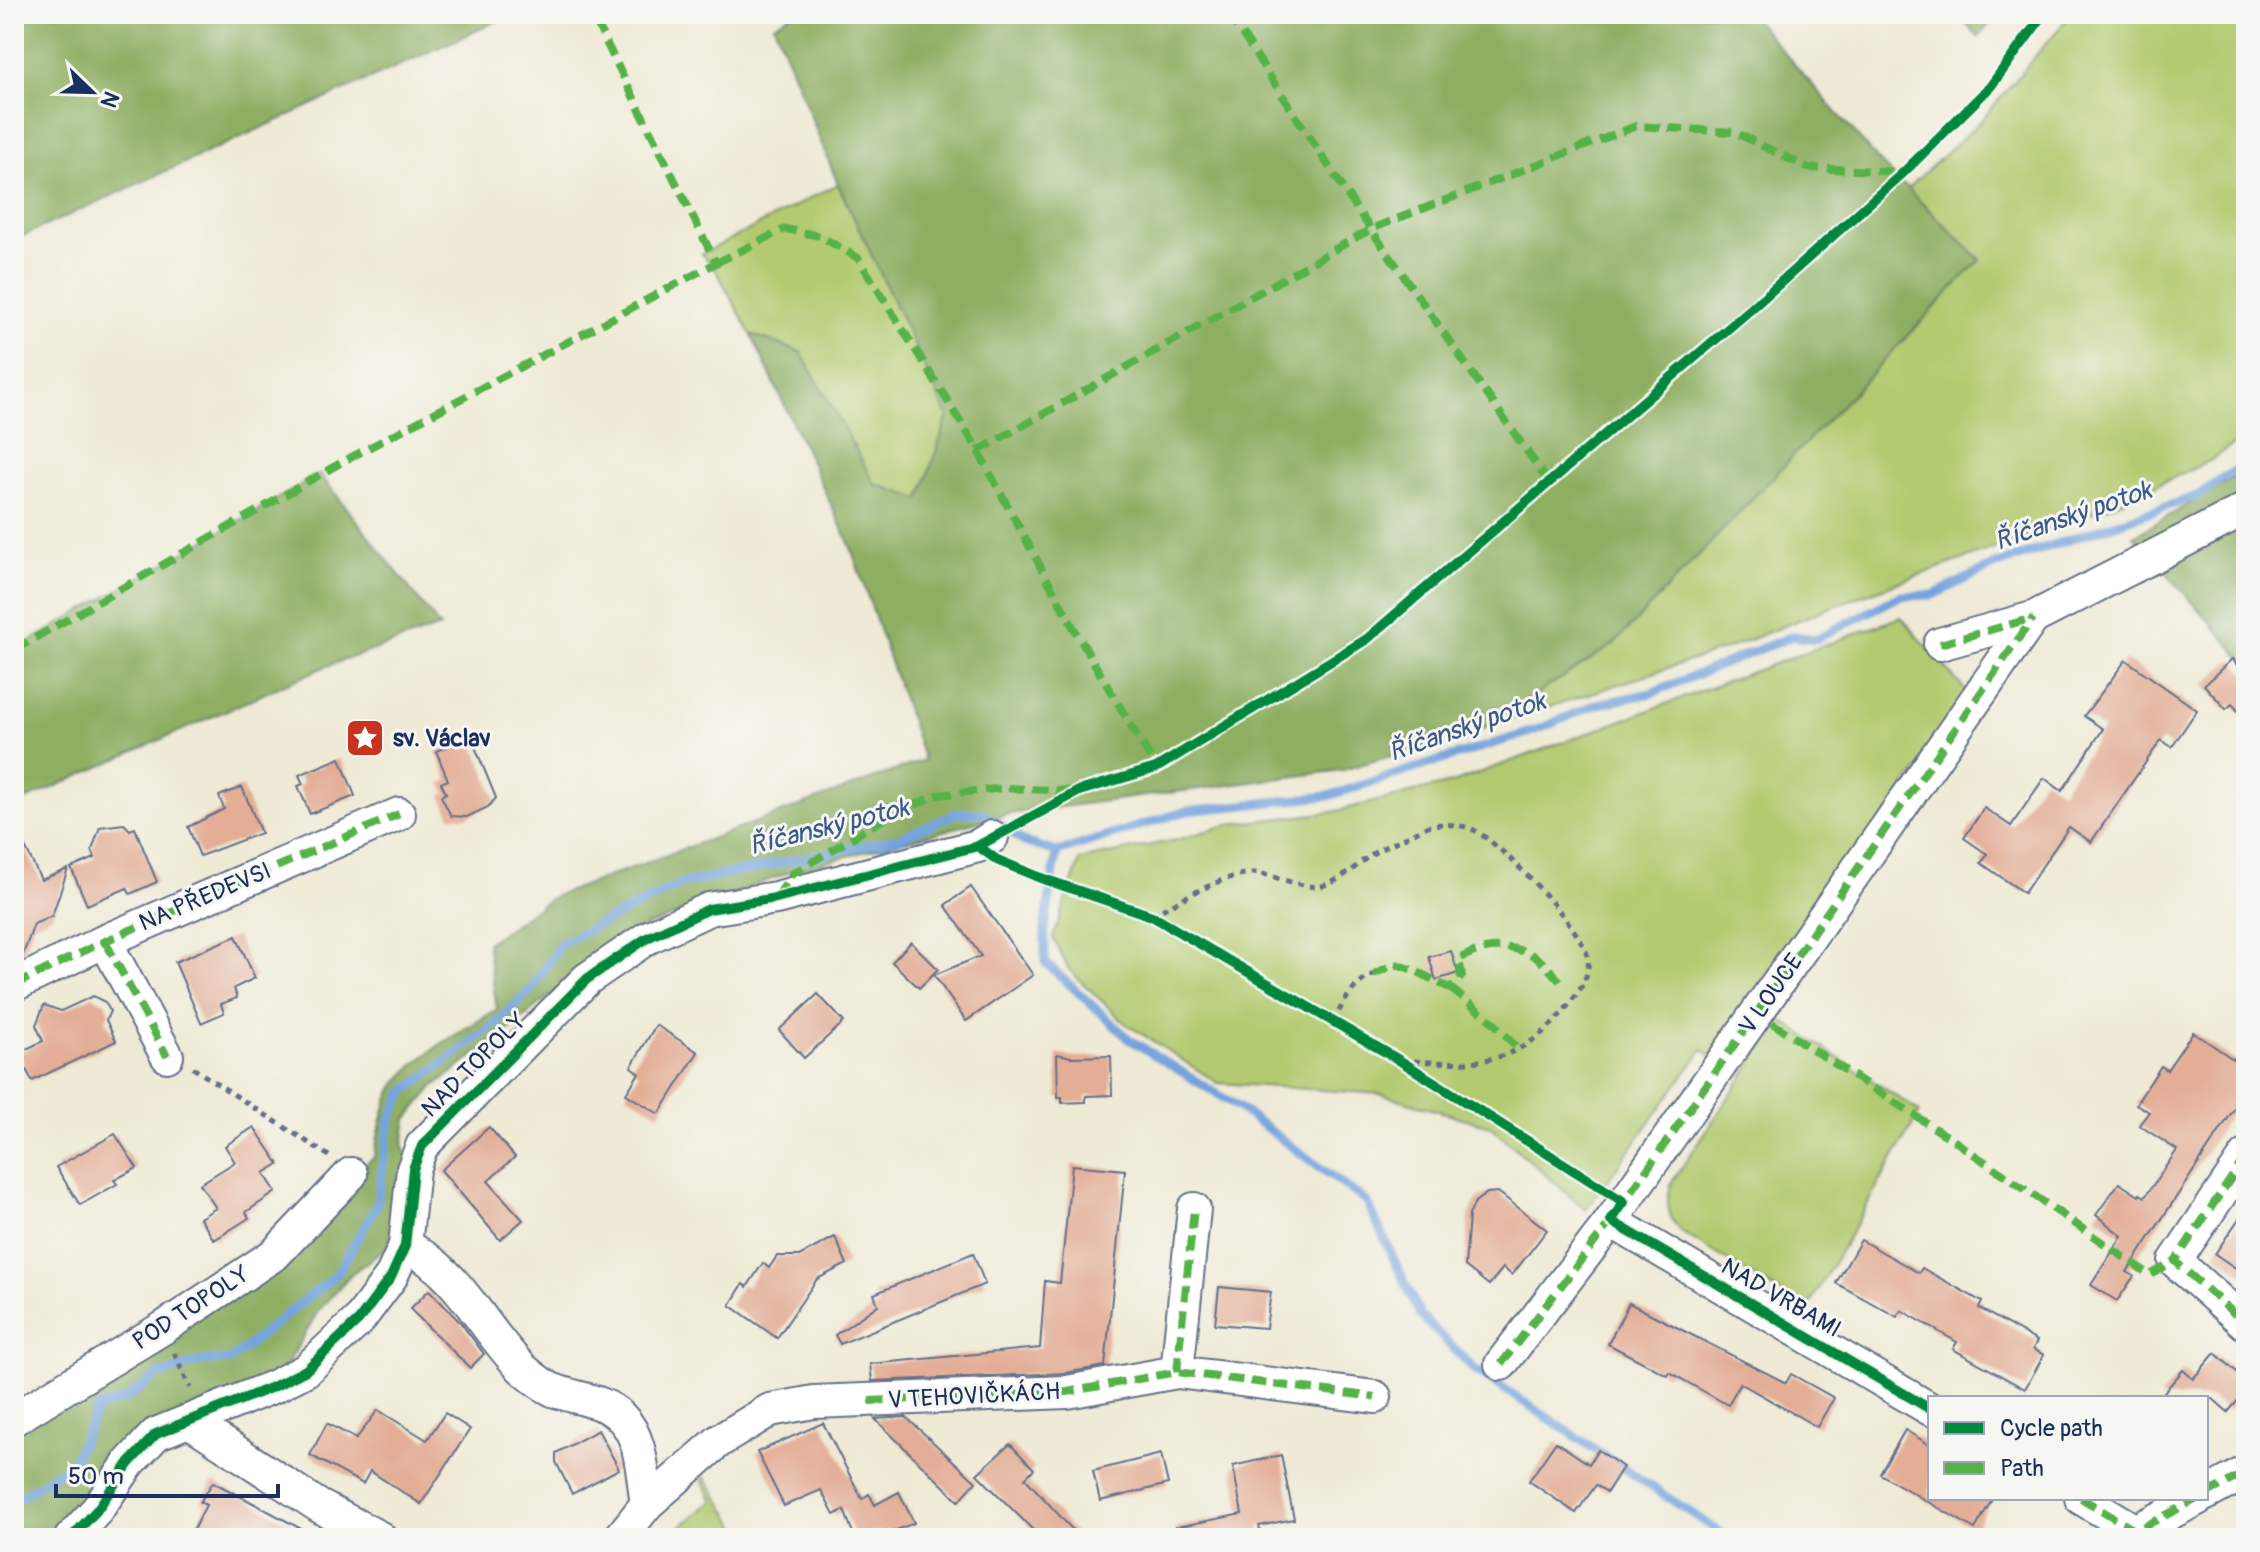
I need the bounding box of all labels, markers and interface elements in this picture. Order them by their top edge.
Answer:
north arrow [52,52,132,132]
text: N [94,87,125,112]
water label: Říčanský potok [1990,473,2158,558]
water label: Říčanský potok [1384,684,1552,769]
place icon: sv. Václav [344,717,386,759]
place label: sv. Václav [393,724,491,753]
water label: Říčanský potok [746,790,914,862]
street label: NA PŘEDEVSI [135,856,275,938]
street label: V LOUCE [1733,948,1809,1040]
street label: NAD TOPOLY [415,1006,533,1124]
street label: NAD VRBAMI [1716,1252,1846,1344]
street label: POD TOPOLY [127,1260,255,1356]
street label: V TEHOVIČKÁCH [887,1377,1061,1415]
legend [1928,1396,2208,1500]
text: Cycle path [2000,1414,2103,1443]
scale bar [56,1448,278,1498]
text: Path [2000,1454,2044,1483]
text: 50 m [68,1462,124,1491]

